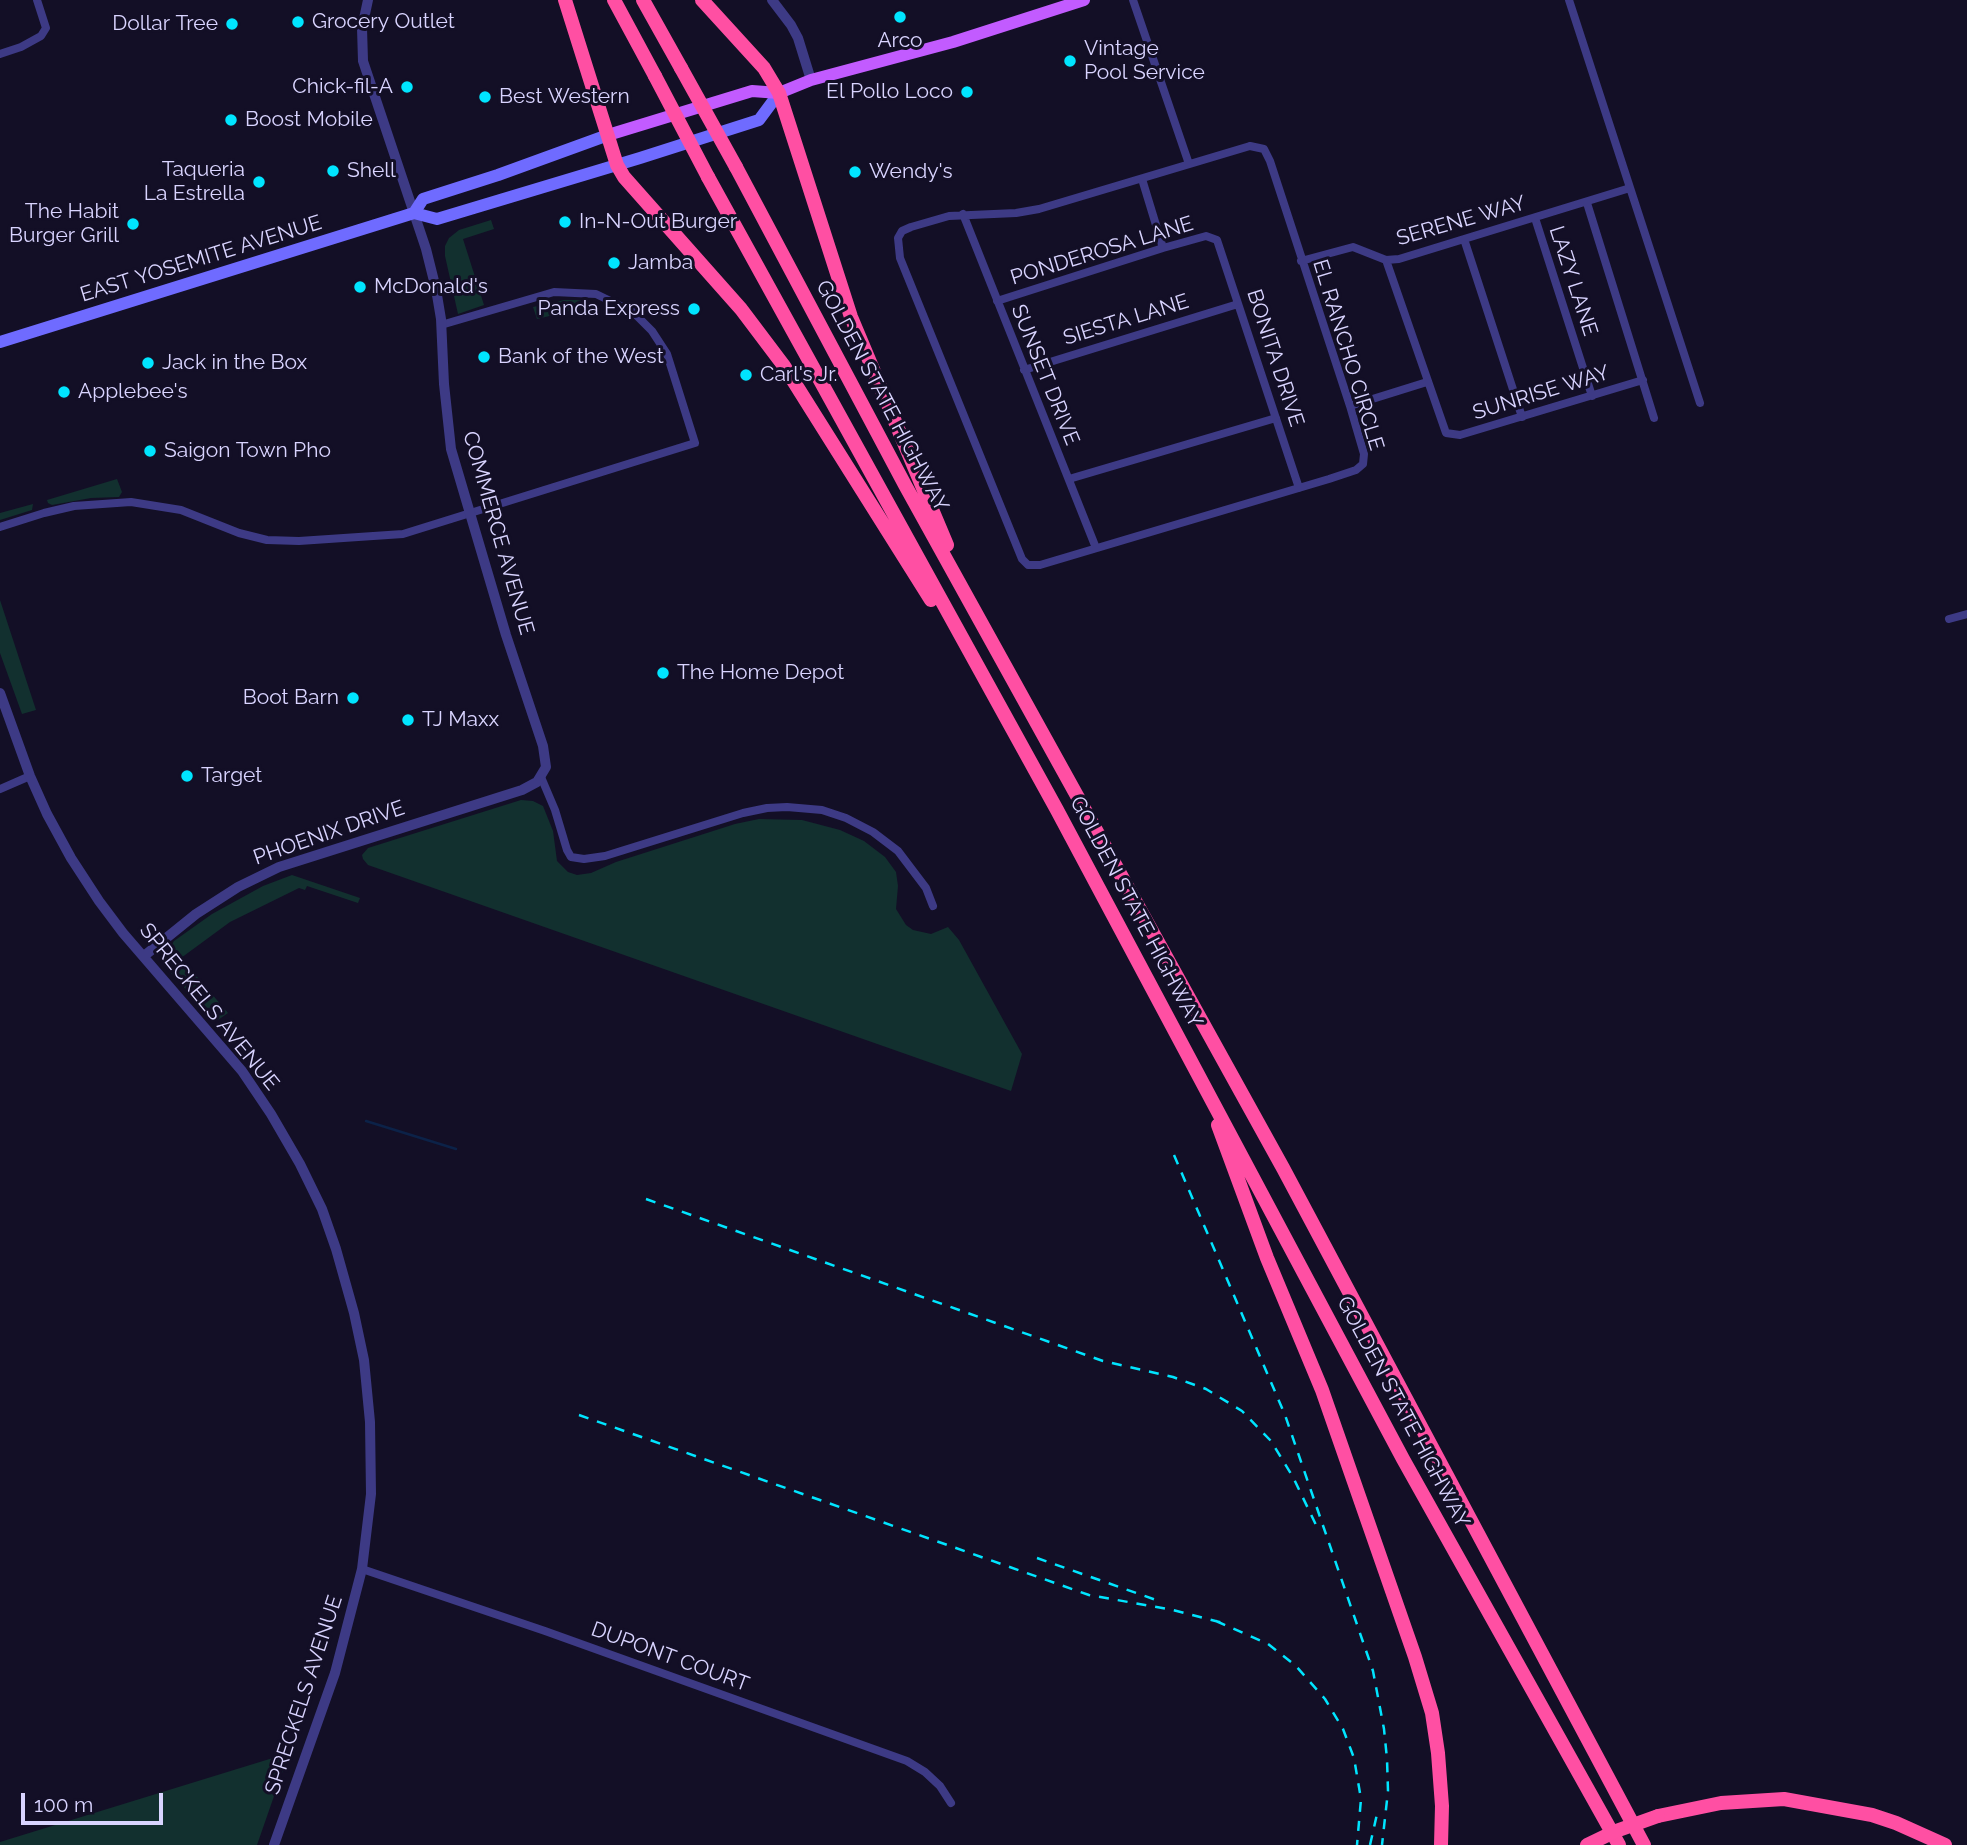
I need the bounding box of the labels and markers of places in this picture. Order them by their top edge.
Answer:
place label: Grocery Outlet [312,9,455,35]
marker: Arco [892,9,908,25]
place label: Dollar Tree [112,11,218,37]
marker: Grocery Outlet [290,14,306,30]
marker: Dollar Tree [224,16,240,32]
place label: Arco [877,28,923,54]
place label: Vintage Pool Service [1084,36,1205,86]
marker: Vintage Pool Service [1062,53,1078,69]
place label: Chick-fil-A [292,74,393,100]
marker: Chick-fil-A [399,79,415,95]
place label: El Pollo Loco [826,79,953,105]
place label: Best Western [499,84,630,110]
marker: El Pollo Loco [959,84,975,100]
marker: Best Western [477,89,493,105]
place label: Boost Mobile [245,107,373,133]
marker: Boost Mobile [223,112,239,128]
place label: Taqueria La Estrella [144,157,245,207]
place label: Shell [347,158,396,184]
place label: Wendy's [869,159,953,185]
marker: Shell [325,163,341,179]
marker: Wendy's [847,164,863,180]
marker: Taqueria La Estrella [251,174,267,190]
place label: The Habit Burger Grill [9,199,119,249]
place label: In-N-Out Burger [579,209,737,235]
marker: In-N-Out Burger [557,214,573,230]
marker: The Habit Burger Grill [125,216,141,232]
place label: Jamba [628,250,693,276]
marker: Jamba [606,255,622,271]
place label: McDonald's [374,274,488,300]
marker: McDonald's [352,279,368,295]
place label: Panda Express [538,296,680,322]
marker: Panda Express [686,301,702,317]
place label: Bank of the West [498,344,664,370]
marker: Bank of the West [476,349,492,365]
place label: Jack in the Box [162,350,307,376]
marker: Jack in the Box [140,355,156,371]
place label: Carl's Jr. [760,362,837,388]
marker: Carl's Jr. [738,367,754,383]
place label: Applebee's [78,379,188,405]
marker: Applebee's [56,384,72,400]
place label: Saigon Town Pho [164,438,331,464]
marker: Saigon Town Pho [142,443,158,459]
place label: The Home Depot [677,660,844,686]
marker: The Home Depot [655,665,671,681]
place label: Boot Barn [243,685,339,711]
marker: Boot Barn [345,690,361,706]
place label: TJ Maxx [422,707,499,733]
marker: TJ Maxx [400,712,416,728]
place label: Target [201,763,262,789]
marker: Target [179,768,195,784]

